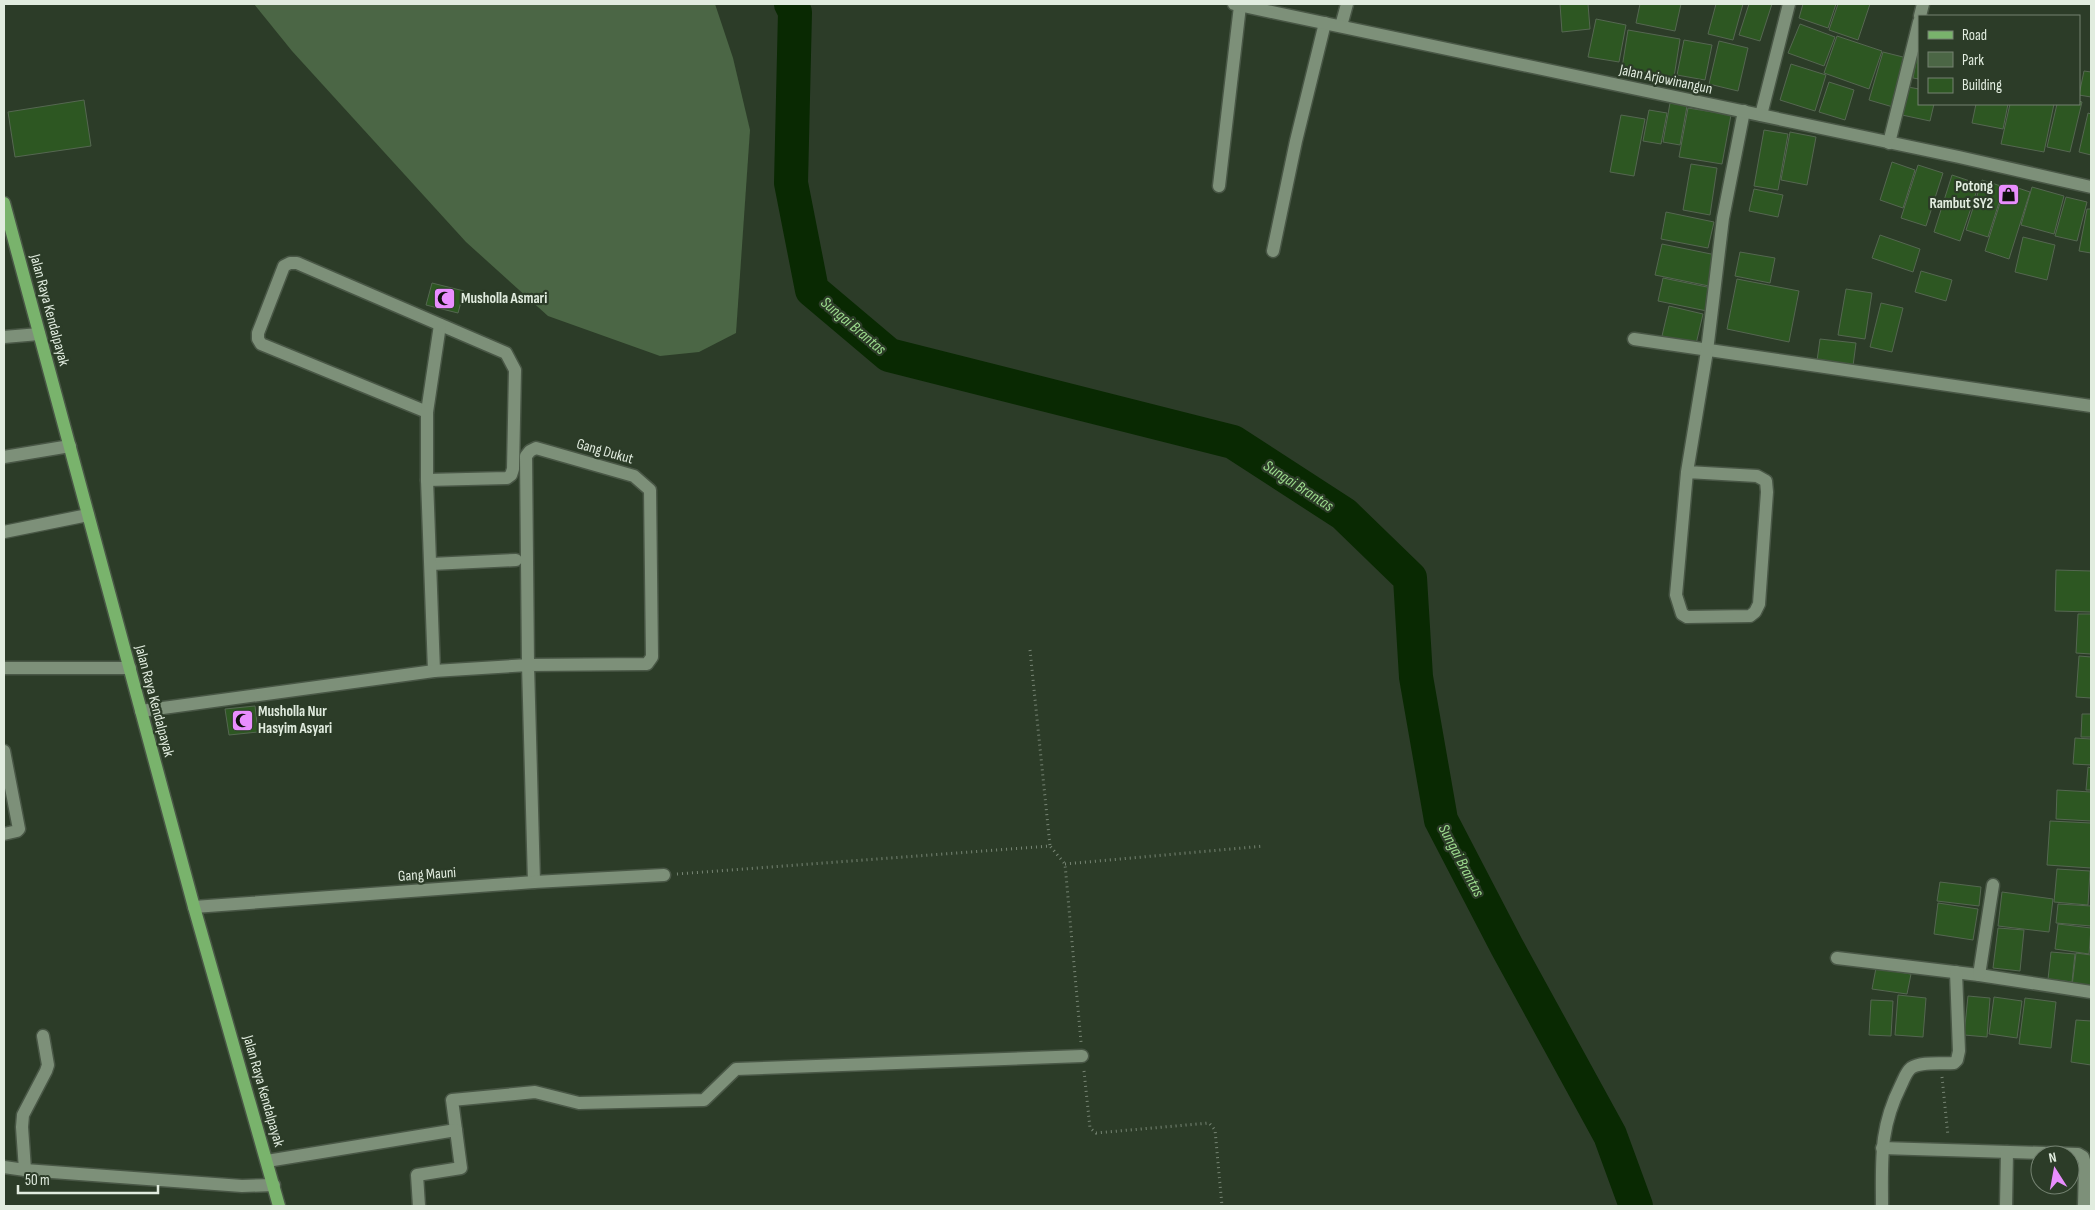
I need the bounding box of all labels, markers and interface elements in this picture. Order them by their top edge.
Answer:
legend [1918,15,2080,105]
text: Road [1962,26,1987,45]
text: Park [1962,51,1984,70]
street label: Jalan Arjowinangun [1617,60,1714,99]
text: Building [1962,76,2002,95]
place label: Potong Rambut SY2 [1929,177,1994,213]
shop icon: Potong Rambut SY2 [1997,183,2021,207]
street label: Jalan Raya Kendalpayak [25,251,74,368]
mosque icon: Musholla Asmari [433,286,457,310]
place label: Musholla Asmari [461,289,547,308]
water label: Sungai Brantas [816,293,890,359]
street label: Gang Dukut [574,434,636,469]
water label: Sungai Brantas [1260,457,1337,516]
street label: Jalan Raya Kendalpayak [130,642,179,759]
place label: Musholla Nur Hasyim Asyari [258,702,332,738]
mosque icon: Musholla Nur Hasyim Asyari [230,708,254,732]
water label: Sungai Brantas [1434,821,1488,901]
street label: Gang Mauni [397,863,457,886]
street label: Jalan Raya Kendalpayak [238,1032,289,1149]
north arrow [2030,1145,2080,1195]
text: N [2047,1149,2058,1167]
scale bar [18,1162,158,1194]
text: 50 m [25,1171,50,1190]

